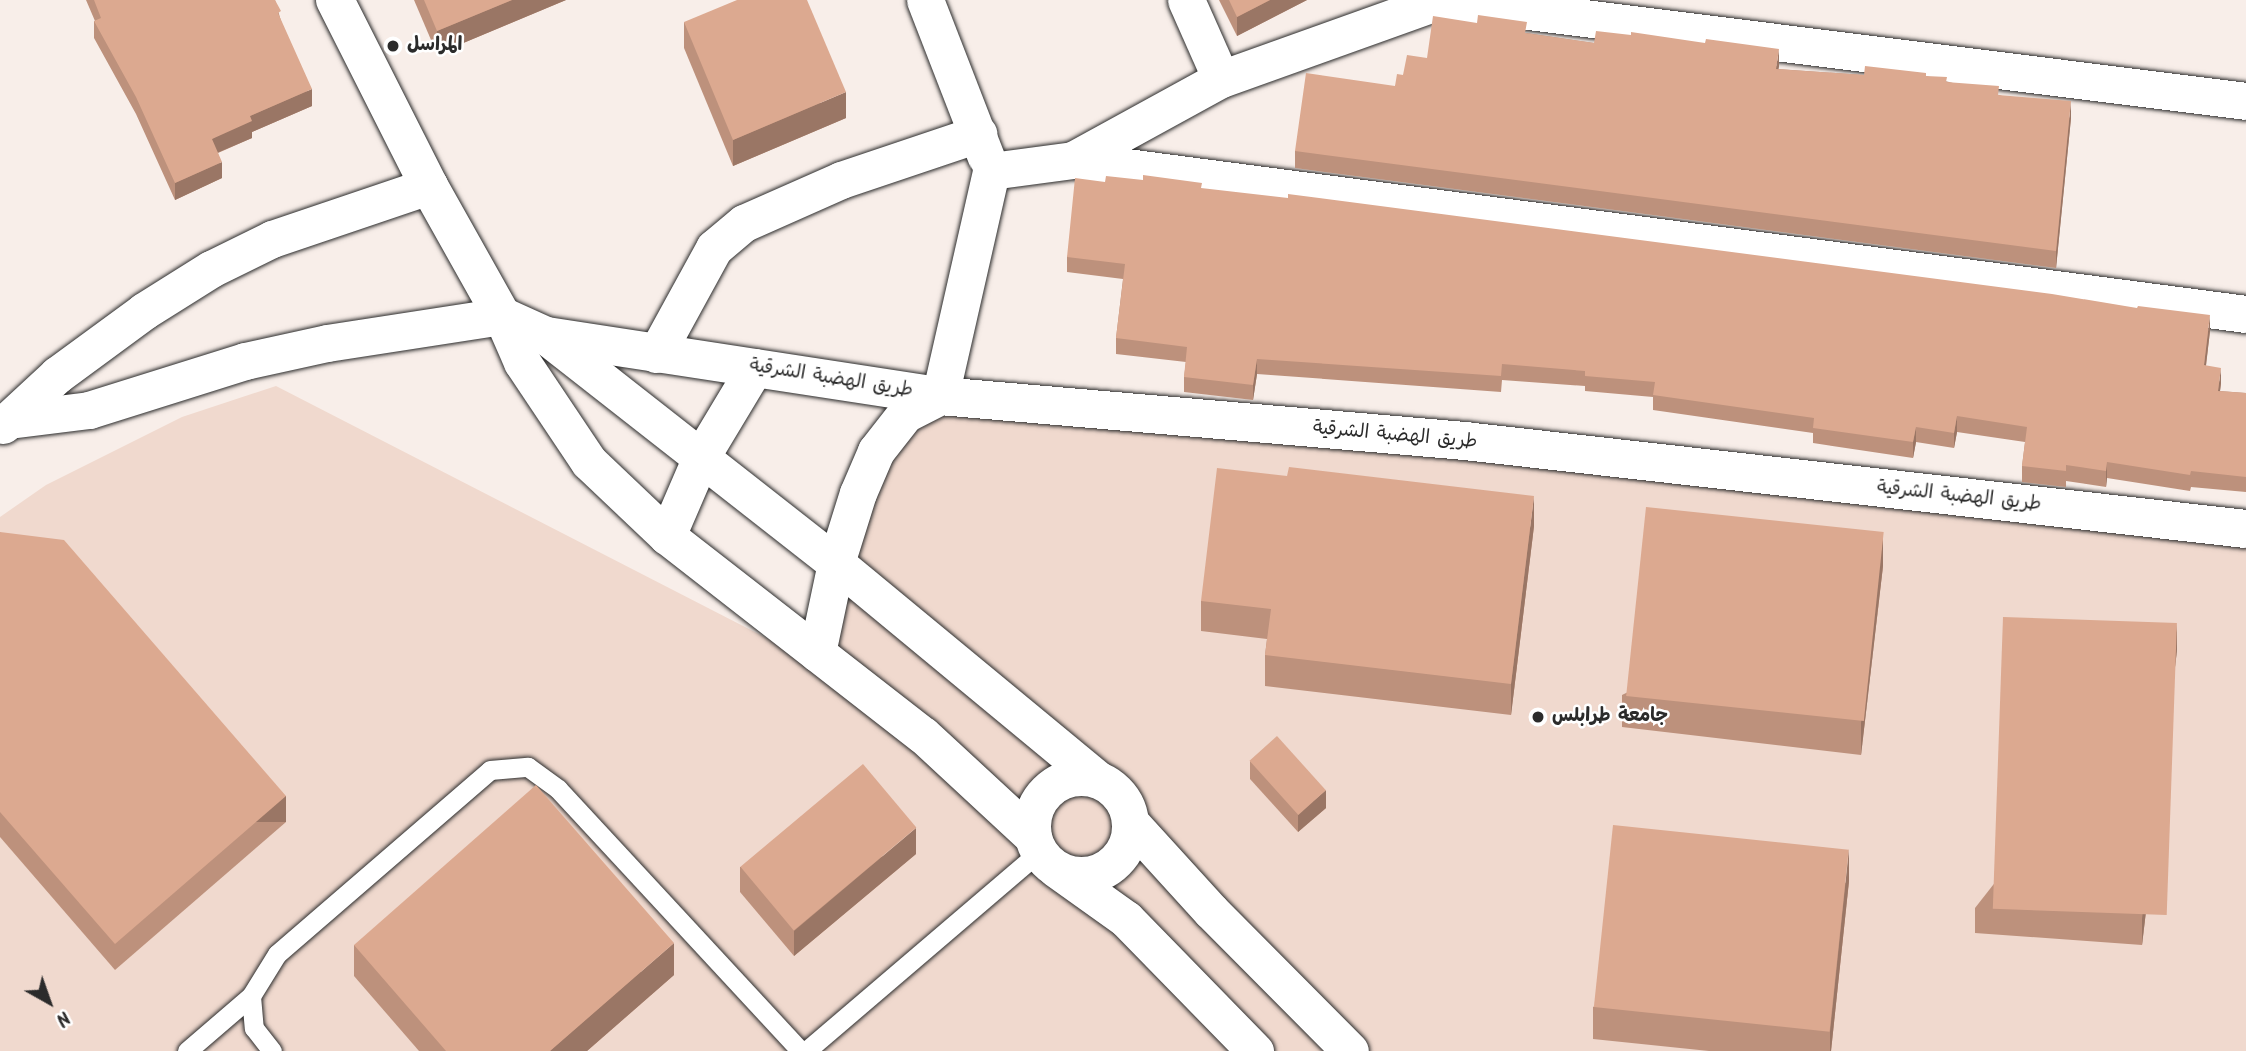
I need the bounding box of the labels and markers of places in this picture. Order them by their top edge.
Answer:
place label: المراسل [407,35,462,57]
marker: المراسل [385,38,401,54]
place label: جامعة طرابلس [1552,706,1668,728]
marker: جامعة طرابلس [1530,709,1546,725]

